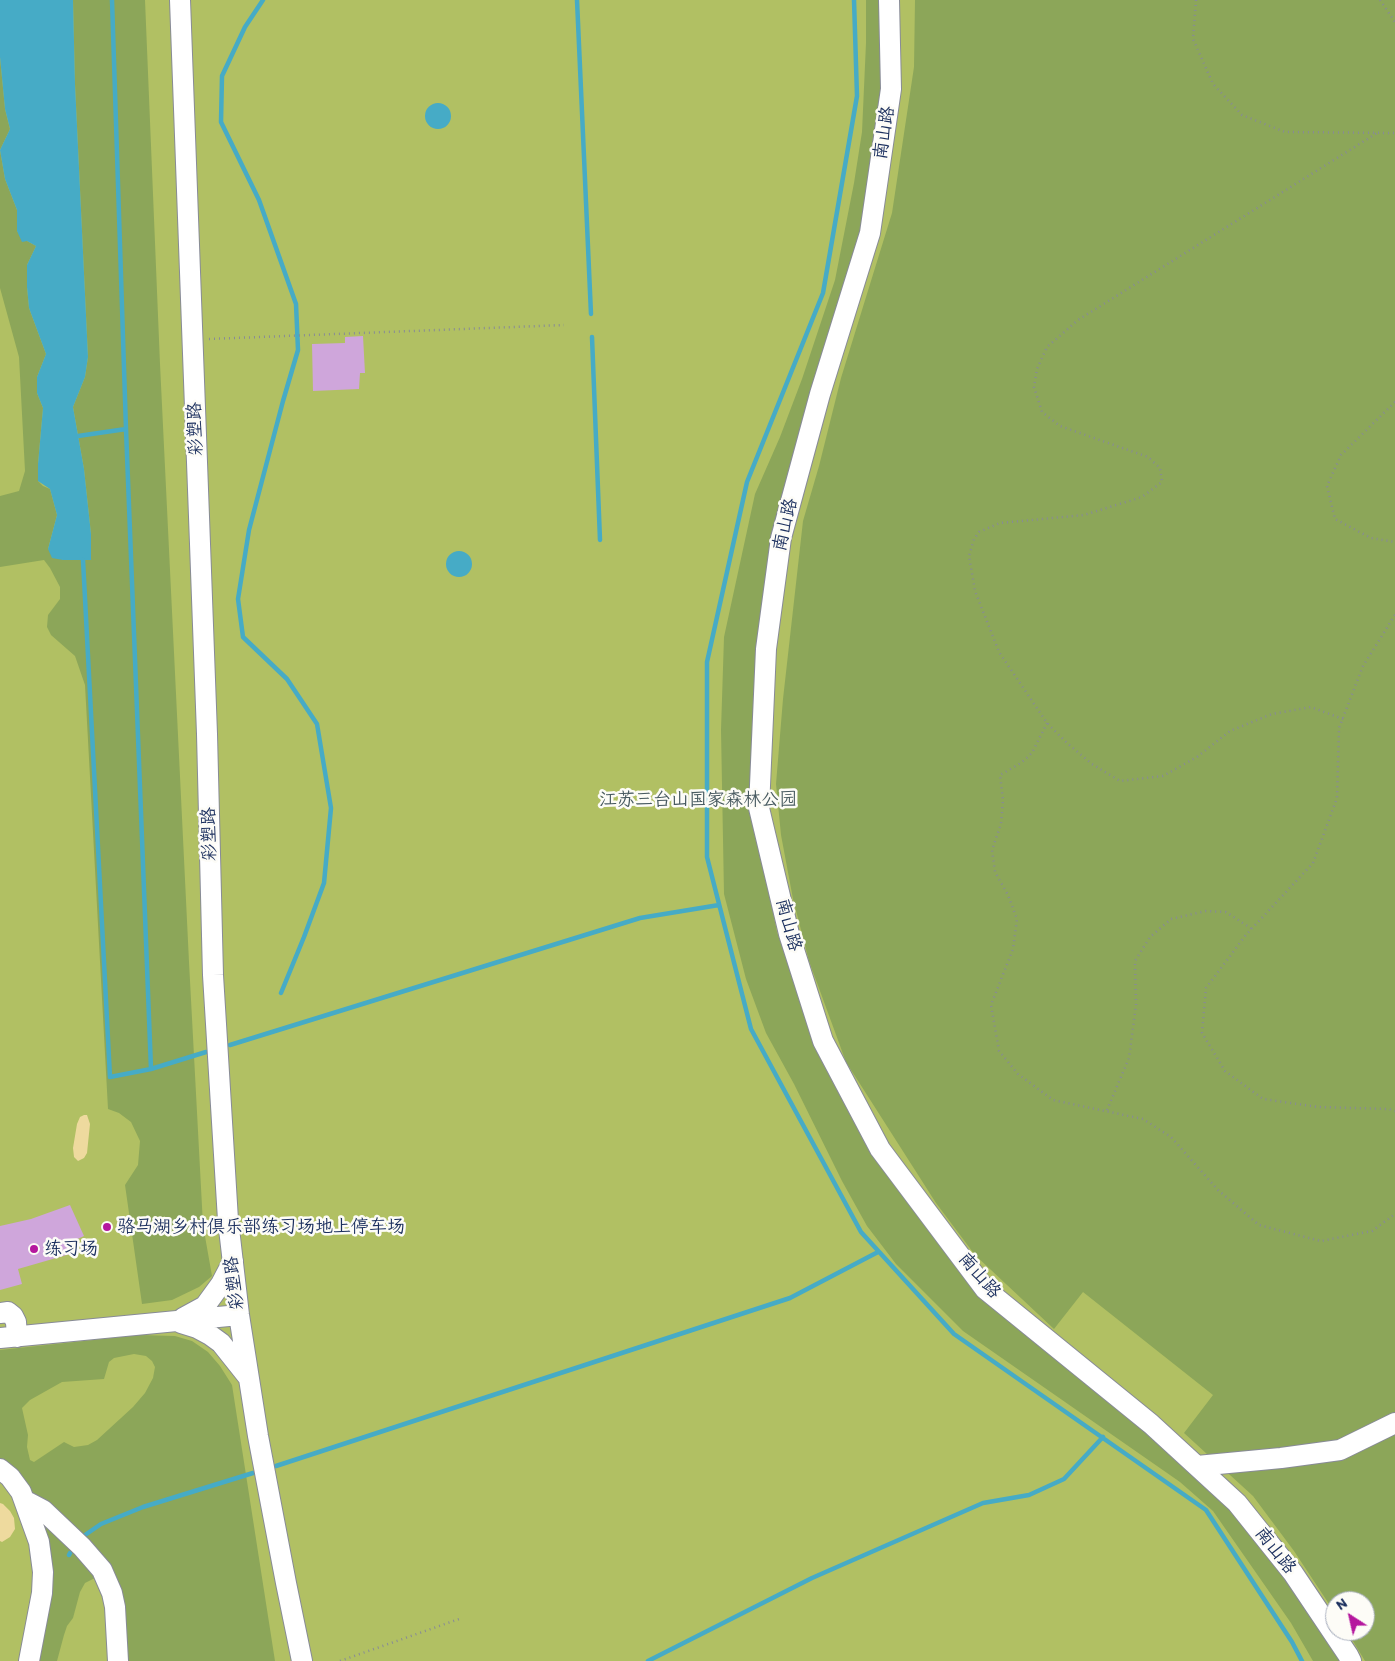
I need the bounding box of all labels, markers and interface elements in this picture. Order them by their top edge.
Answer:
street label: 南山路 [870,105,900,161]
street label: 彩塑路 [184,402,208,456]
street label: 南山路 [769,496,803,554]
park label: 江苏三台山国家森林公园 [599,789,797,811]
street label: 彩塑路 [199,807,221,861]
street label: 南山路 [771,896,805,954]
place label: 骆马湖乡村俱乐部练习场地上停车场 [117,1216,405,1238]
marker: 骆马湖乡村俱乐部练习场地上停车场 [101,1221,113,1233]
place label: 练习场 [44,1238,98,1260]
marker: 练习场 [28,1243,40,1255]
street label: 南山路 [953,1249,1005,1303]
street label: 彩塑路 [221,1255,249,1311]
street label: 南山路 [1250,1523,1300,1579]
north arrow [1325,1591,1375,1641]
text: N [1333,1594,1350,1614]

